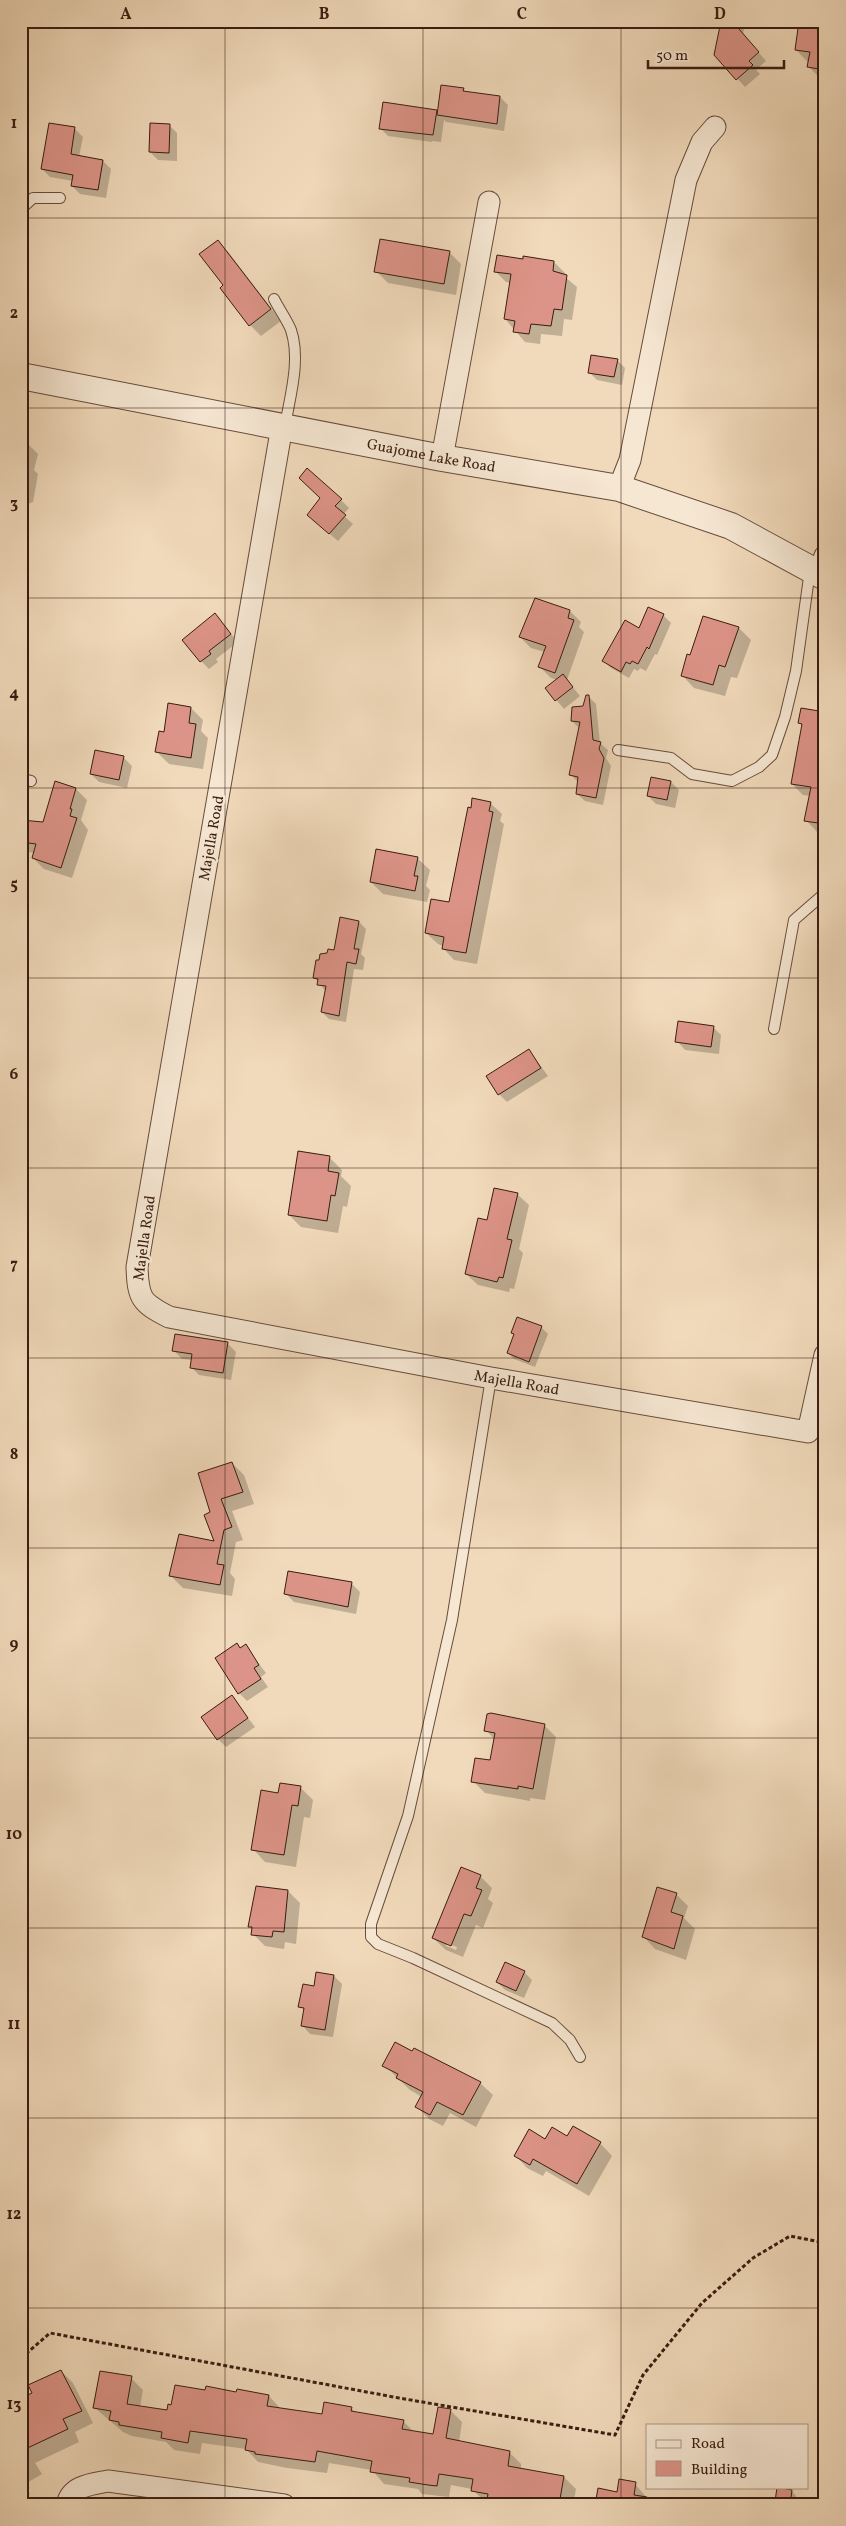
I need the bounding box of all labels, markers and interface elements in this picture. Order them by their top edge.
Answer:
text: A [120,4,132,26]
text: B [319,4,330,26]
text: C [517,4,527,26]
text: D [714,4,726,26]
scale bar [648,38,785,70]
text: 50 m [656,46,688,67]
text: 1 [11,113,17,135]
text: 2 [10,303,18,325]
street label: Guajome Lake Road [365,435,497,479]
text: 3 [10,493,18,515]
text: 4 [9,683,19,705]
street label: Majella Road [195,794,230,882]
text: 5 [10,874,18,896]
text: 6 [10,1064,19,1086]
street label: Majella Road [129,1194,162,1282]
text: 7 [10,1254,18,1276]
street label: Majella Road [472,1366,561,1401]
text: 8 [10,1444,18,1466]
text: 9 [10,1634,19,1656]
text: 10 [6,1824,22,1846]
text: 11 [8,2014,20,2036]
text: 12 [7,2204,21,2226]
text: 13 [7,2394,21,2416]
legend [646,2424,808,2488]
text: Road [691,2434,725,2455]
text: Building [691,2460,748,2481]

